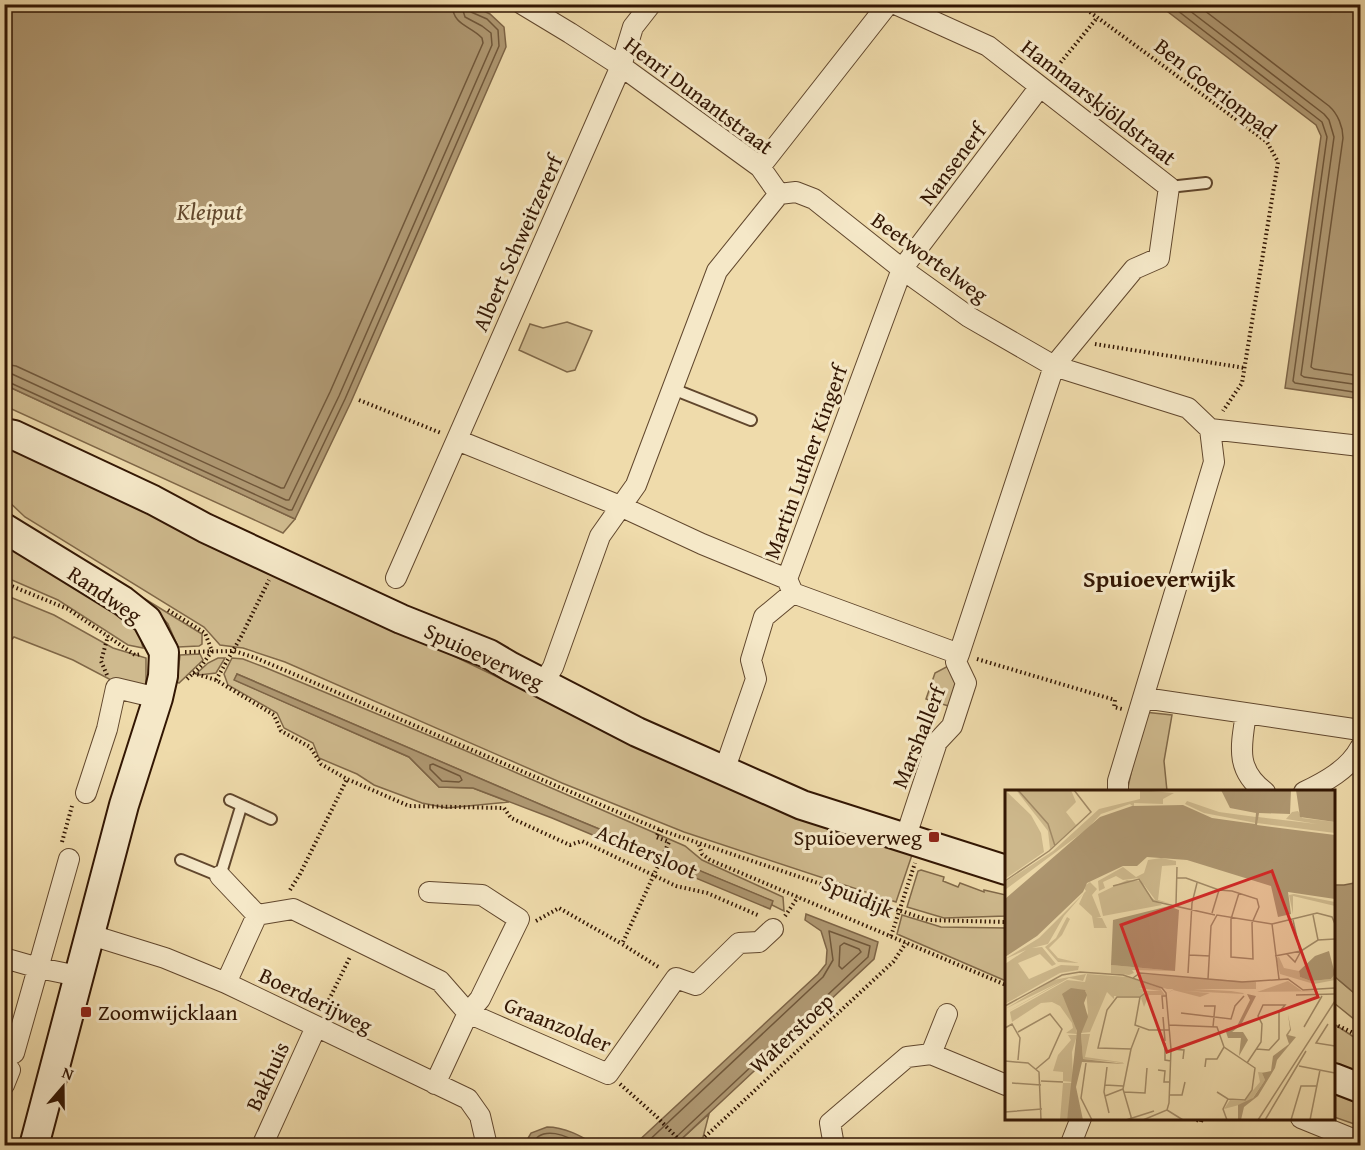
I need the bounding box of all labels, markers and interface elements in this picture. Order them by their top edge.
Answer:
street label: Henri Dunantstraat [618,28,780,162]
street label: Ben Goerionpad [1148,30,1284,146]
street label: Hammarskjöldstraat [1015,31,1184,173]
street label: Nansenerf [911,114,995,212]
street label: Albert Schweitzererf [464,147,571,336]
water label: Kleiput [176,194,244,229]
street label: Beetwortelweg [865,204,995,310]
street label: Martin Luther Kingerf [755,358,856,564]
street label: Randweg [61,557,149,631]
district label: Spuioeverwijk [1083,561,1235,596]
street label: Spuioeverweg [419,614,549,698]
street label: Marshallerf [883,678,954,793]
inset map [1005,790,1335,1120]
street label: Achtersloot [591,815,703,887]
place label: Spuioeverweg [793,821,922,853]
marker: Spuioeverweg [927,830,941,844]
street label: Spuidijk [817,866,900,926]
street label: Boerderijweg [254,959,378,1041]
street label: Waterstoep [742,985,841,1081]
street label: Graanzolder [500,988,616,1060]
place label: Zoomwijcklaan [98,996,238,1028]
marker: Zoomwijcklaan [79,1005,93,1019]
street label: Bakhuis [237,1036,297,1116]
north arrow [33,1057,93,1117]
text: N [59,1060,78,1086]

